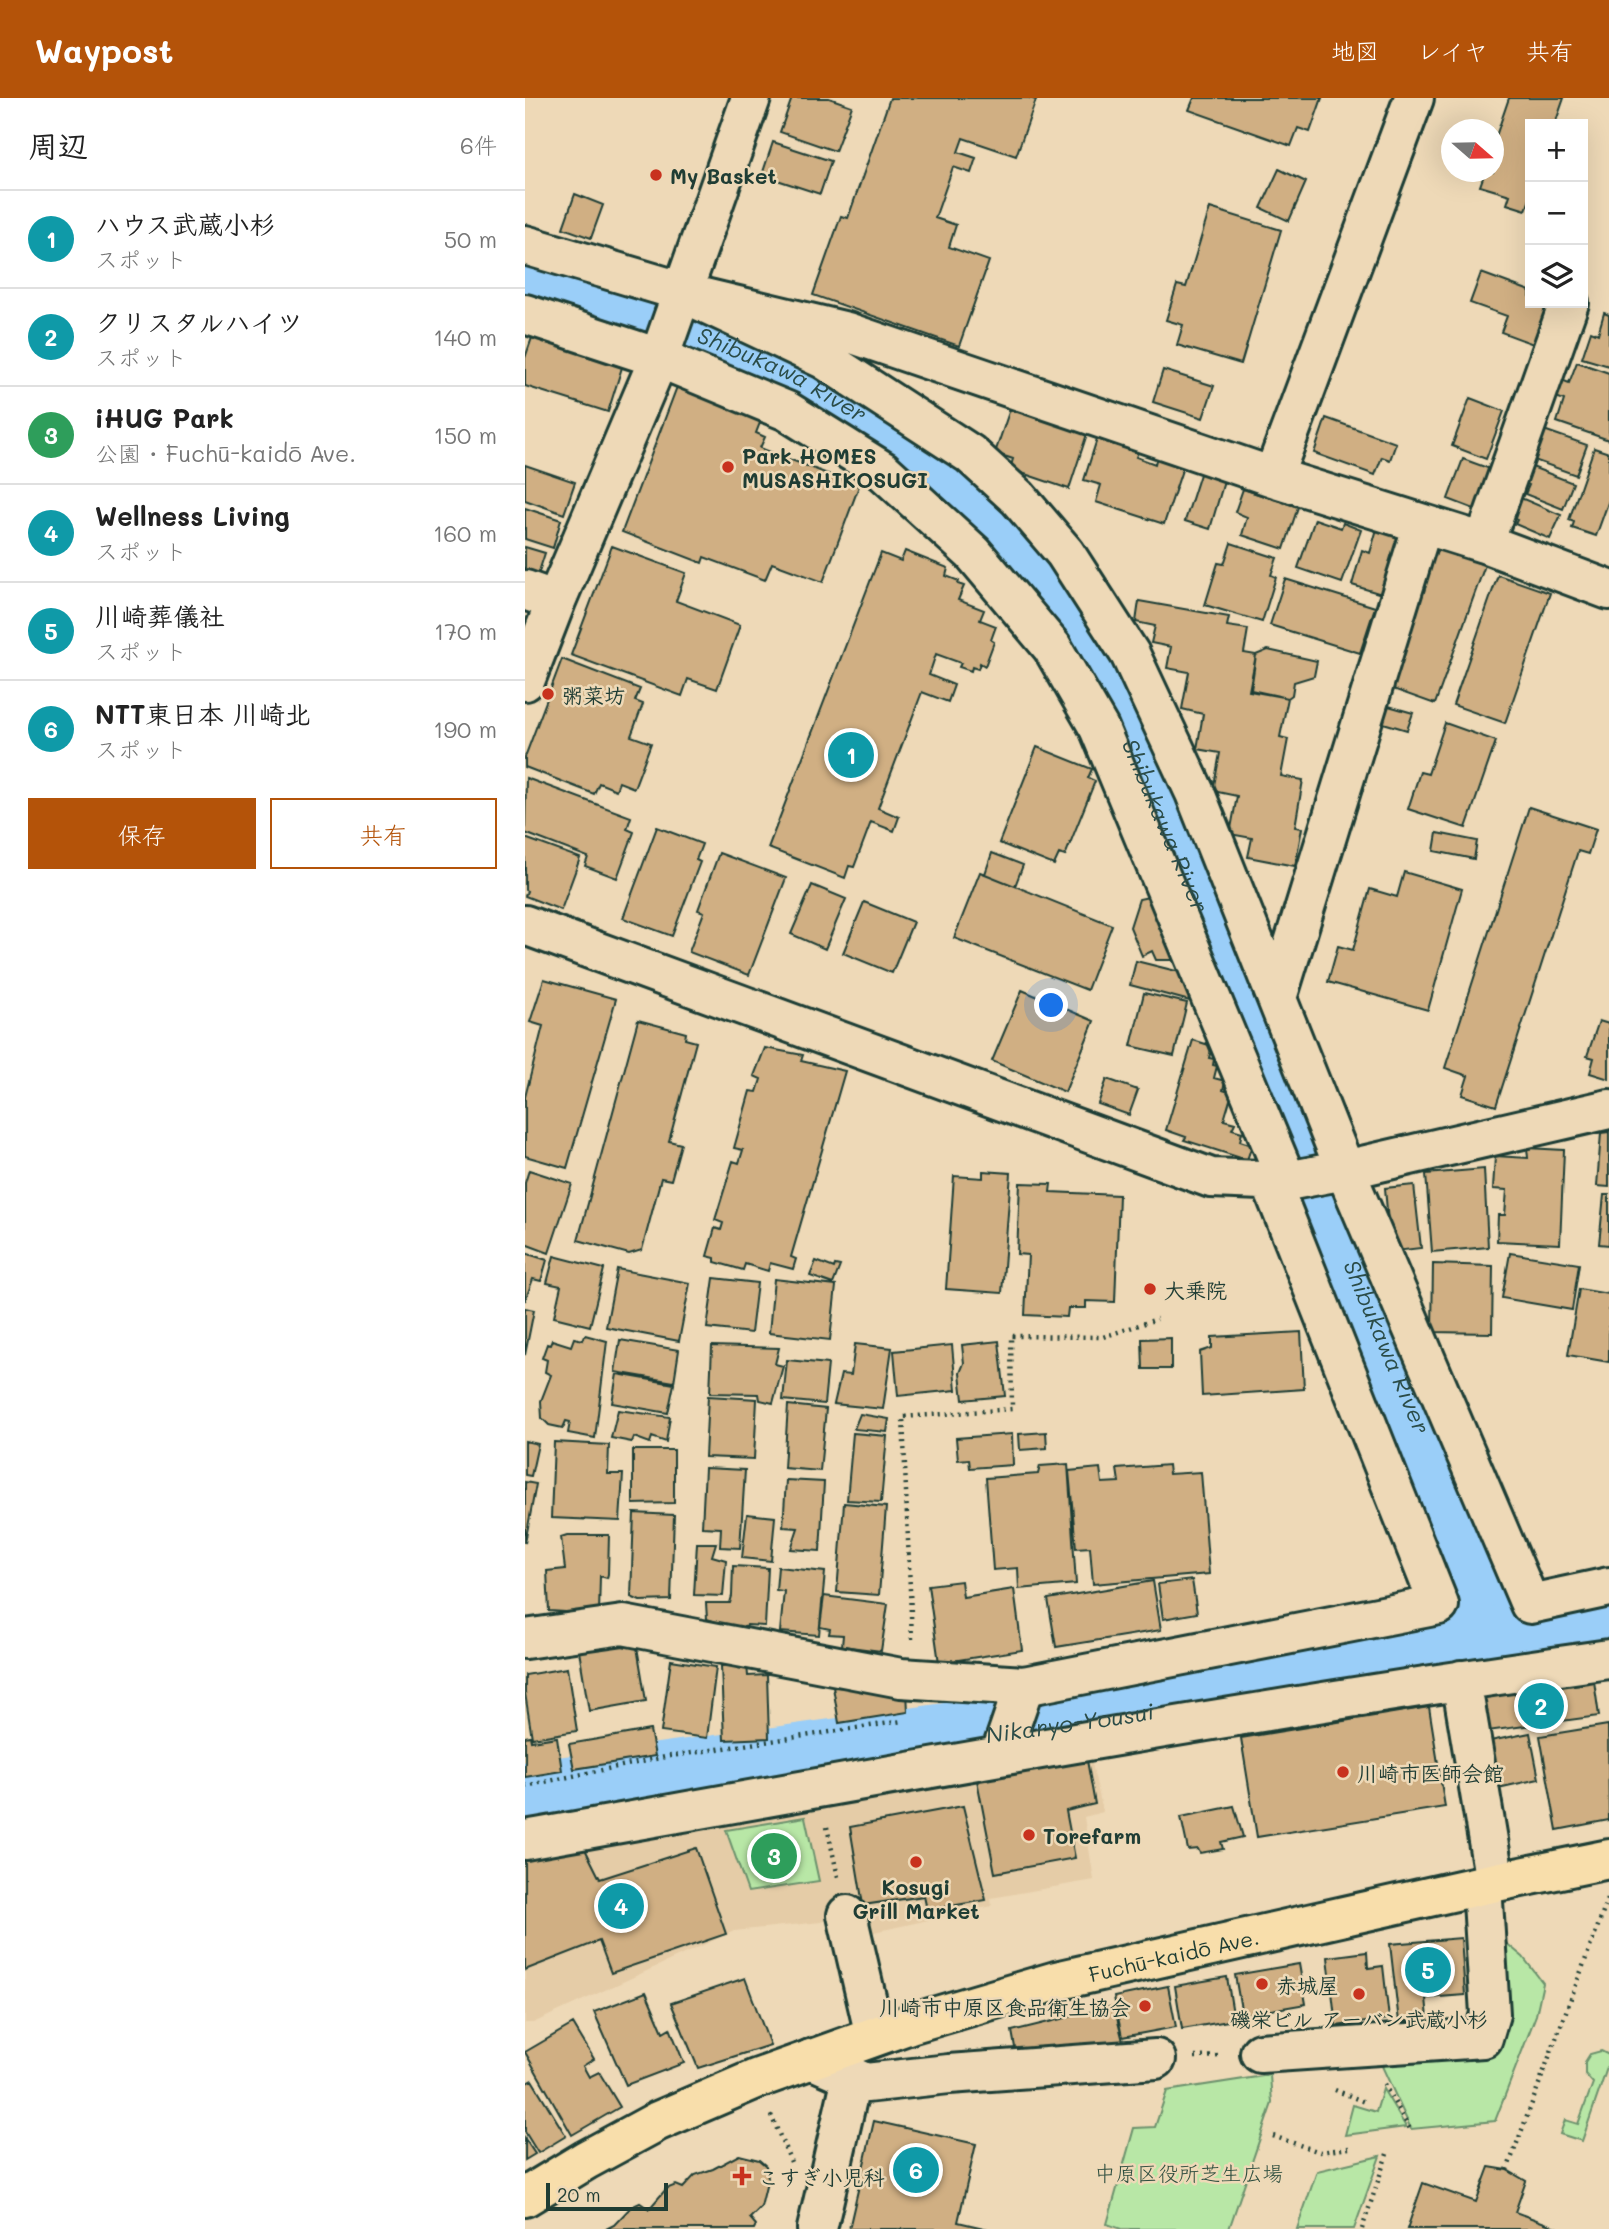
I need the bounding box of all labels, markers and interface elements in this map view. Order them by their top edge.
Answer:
text: Waypost [35,28,173,71]
text: 地図 [1331,35,1379,66]
text: レイヤ [1417,35,1488,66]
text: 共有 [1526,35,1574,66]
north arrow [1441,119,1504,182]
map controls [1525,119,1588,308]
button: + [1525,119,1588,182]
text: 周辺 [28,125,88,165]
text: 6件 [460,130,497,160]
place label: My Basket [670,162,777,190]
marker: My Basket [648,167,664,183]
button: − [1525,182,1588,245]
text: ハウス武蔵小杉 [95,207,275,241]
text: 1 [46,224,56,254]
text: 50 m [444,224,497,254]
text: スポット [95,244,187,274]
button: layers [1525,245,1588,308]
text: クリスタルハイツ [95,305,302,339]
water label: Shibukawa River [693,319,873,429]
text: 2 [45,322,57,352]
text: 140 m [433,322,497,352]
text: スポット [95,342,187,372]
text: iHUG Park [95,401,234,435]
text: 3 [44,420,58,450]
text: 150 m [433,420,497,450]
text: 公園 · Fuchū-kaidō Ave. [95,438,356,468]
place label: Park HOMES MUSASHIKOSUGI [742,442,928,493]
marker: Park HOMES MUSASHIKOSUGI [720,459,736,475]
text: Wellness Living [95,499,290,533]
text: 4 [44,518,58,548]
text: 160 m [433,518,497,548]
text: スポット [95,536,187,566]
text: 川崎葬儀社 [95,599,225,633]
text: 5 [44,616,58,646]
text: 170 m [434,616,497,646]
text: スポット [95,636,187,666]
place label: 粥菜坊 [562,681,625,708]
marker: 粥菜坊 [540,686,556,702]
text: NTT東日本 川崎北 [95,697,311,731]
text: 6 [44,714,58,744]
text: 190 m [433,714,497,744]
pin: 1 [828,729,874,781]
text: スポット [95,734,187,764]
water label: Shibukawa River [1116,734,1216,917]
button: 保存 [28,798,256,869]
button: 共有 [270,798,497,869]
your location [1034,988,1068,1022]
water label: Shibukawa River [1337,1255,1438,1438]
place label: 大乗院 [1164,1276,1227,1303]
marker: 大乗院 [1142,1281,1158,1297]
pin: 2 [1518,1680,1564,1732]
water label: Nikaryo-Yousui [984,1695,1156,1749]
place label: 川崎市医師会館 [1357,1759,1504,1786]
marker: 川崎市医師会館 [1335,1764,1351,1780]
place label: Torefarm [1043,1822,1141,1849]
marker: Torefarm [1021,1827,1037,1843]
pin: 3 [751,1830,797,1882]
marker: Kosugi Grill Market [908,1854,924,1870]
place label: Kosugi Grill Market [852,1873,980,1924]
pin: 4 [598,1880,644,1932]
street label: Fuchū-kaidō Ave. [1086,1922,1261,1987]
pin: 5 [1405,1944,1451,1996]
place label: 赤城屋 [1276,1971,1339,1998]
marker: 赤城屋 [1254,1976,1270,1992]
marker: 磯栄ビル アーバン武蔵小杉 [1351,1986,1367,2002]
place label: 川崎市中原区食品衛生協会 [879,1993,1131,2020]
marker: 川崎市中原区食品衛生協会 [1137,1998,1153,2014]
place label: 磯栄ビル アーバン武蔵小杉 [1230,2005,1488,2032]
pin: 6 [893,2144,939,2196]
park label: 中原区役所芝生広場 [1095,2159,1284,2186]
place label: こすぎ小児科 [758,2163,884,2190]
marker: こすぎ小児科 [732,2166,752,2186]
scale bar [546,2180,669,2212]
text: 20 m [557,2182,601,2207]

